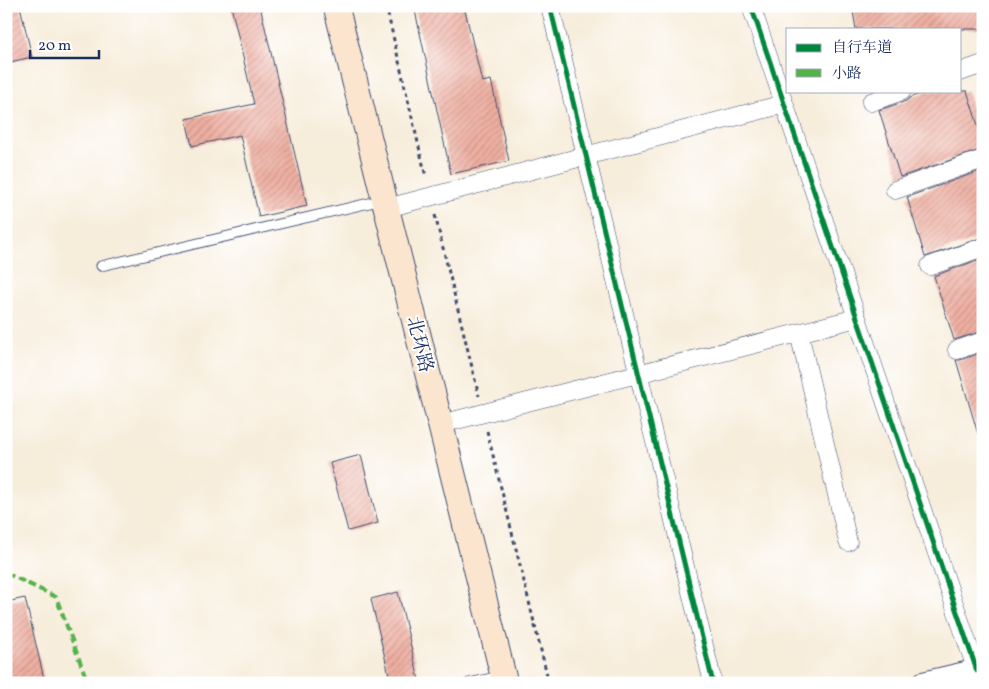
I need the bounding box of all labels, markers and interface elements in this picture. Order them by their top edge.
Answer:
scale bar [30,28,99,60]
legend [786,28,962,92]
text: 20 m [38,36,71,57]
text: 自行车道 [832,38,892,59]
text: 小路 [832,64,862,85]
street label: 北环路 [400,314,439,375]

